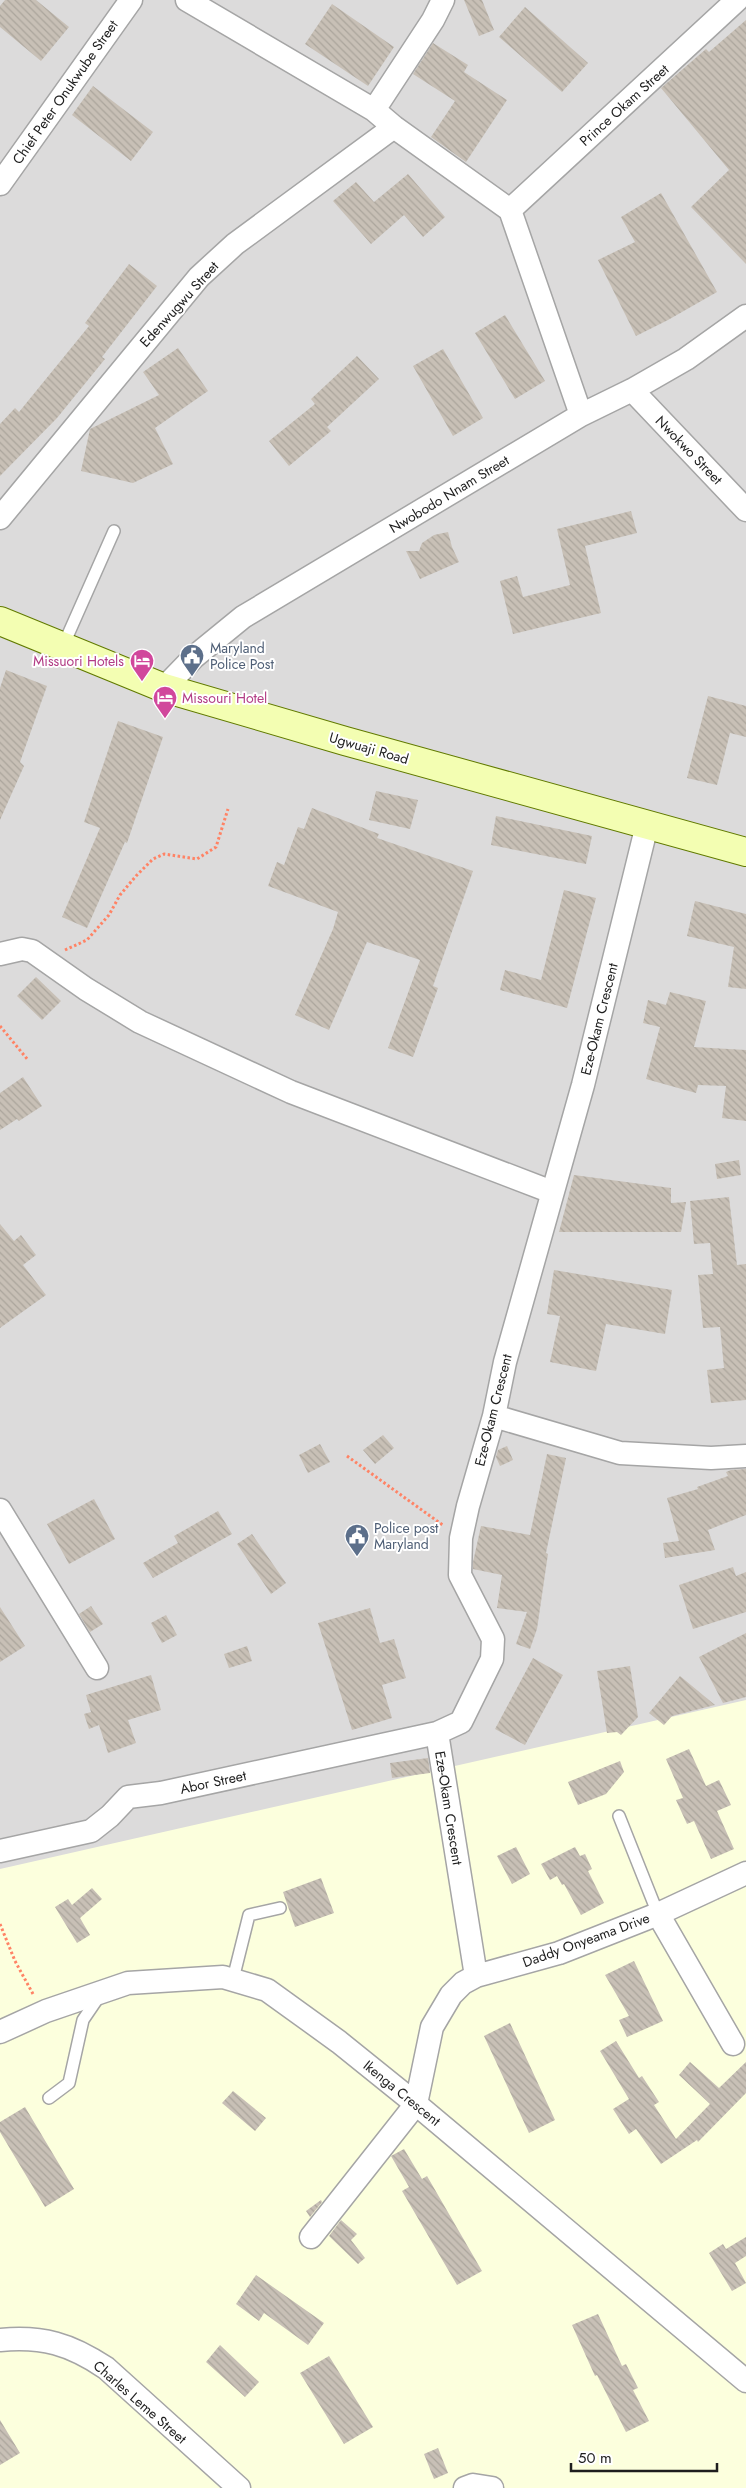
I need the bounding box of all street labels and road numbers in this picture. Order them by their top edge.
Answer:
street label: Chief Peter Onukwube Street [8,15,123,168]
street label: Prince Okam Street [575,59,673,150]
street label: Edenwugwu Street [135,256,223,351]
street label: Nwokwo Street [651,411,727,489]
street label: Nwobodo Nnam Street [385,450,513,538]
street label: Ugwuaji Road [327,727,411,769]
street label: Eze-Okam Crescent [575,960,623,1077]
street label: Eze-Okam Crescent [469,1351,517,1468]
street label: Eze-Okam Crescent [430,1750,468,1867]
street label: Abor Street [178,1765,249,1799]
street label: Daddy Onyeama Drive [520,1908,652,1972]
street label: Ikenga Crescent [359,2055,446,2131]
street label: Charles Leme Street [89,2356,192,2449]

